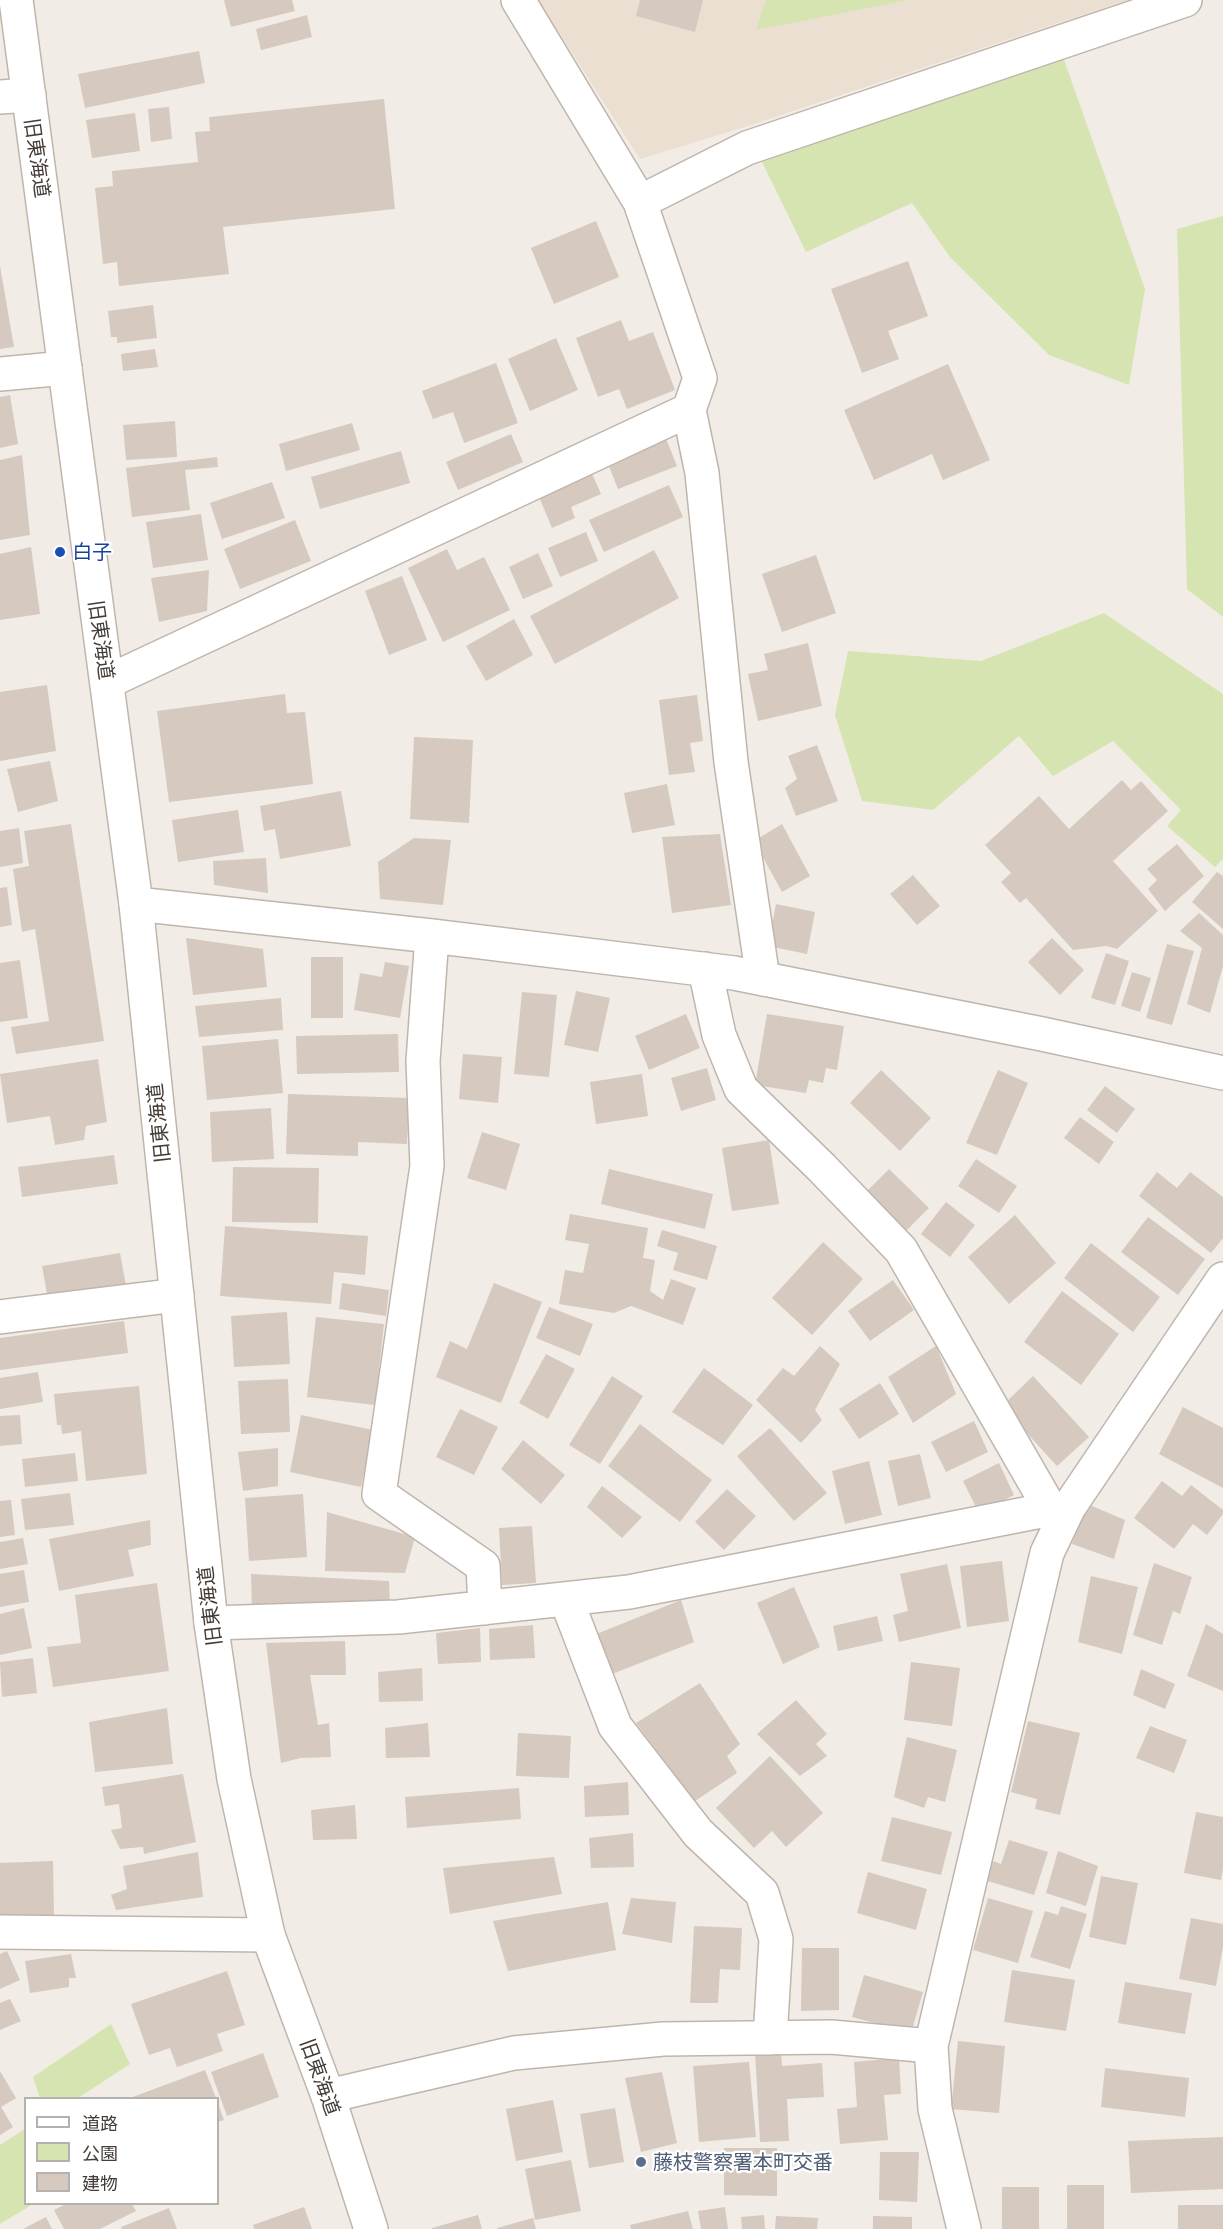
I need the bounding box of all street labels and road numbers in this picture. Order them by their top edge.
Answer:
street label: 旧東海道 [20,117,54,199]
street label: 旧東海道 [84,599,118,681]
street label: 旧東海道 [143,1082,175,1164]
street label: 旧東海道 [193,1565,227,1647]
street label: 旧東海道 [295,2035,345,2119]

